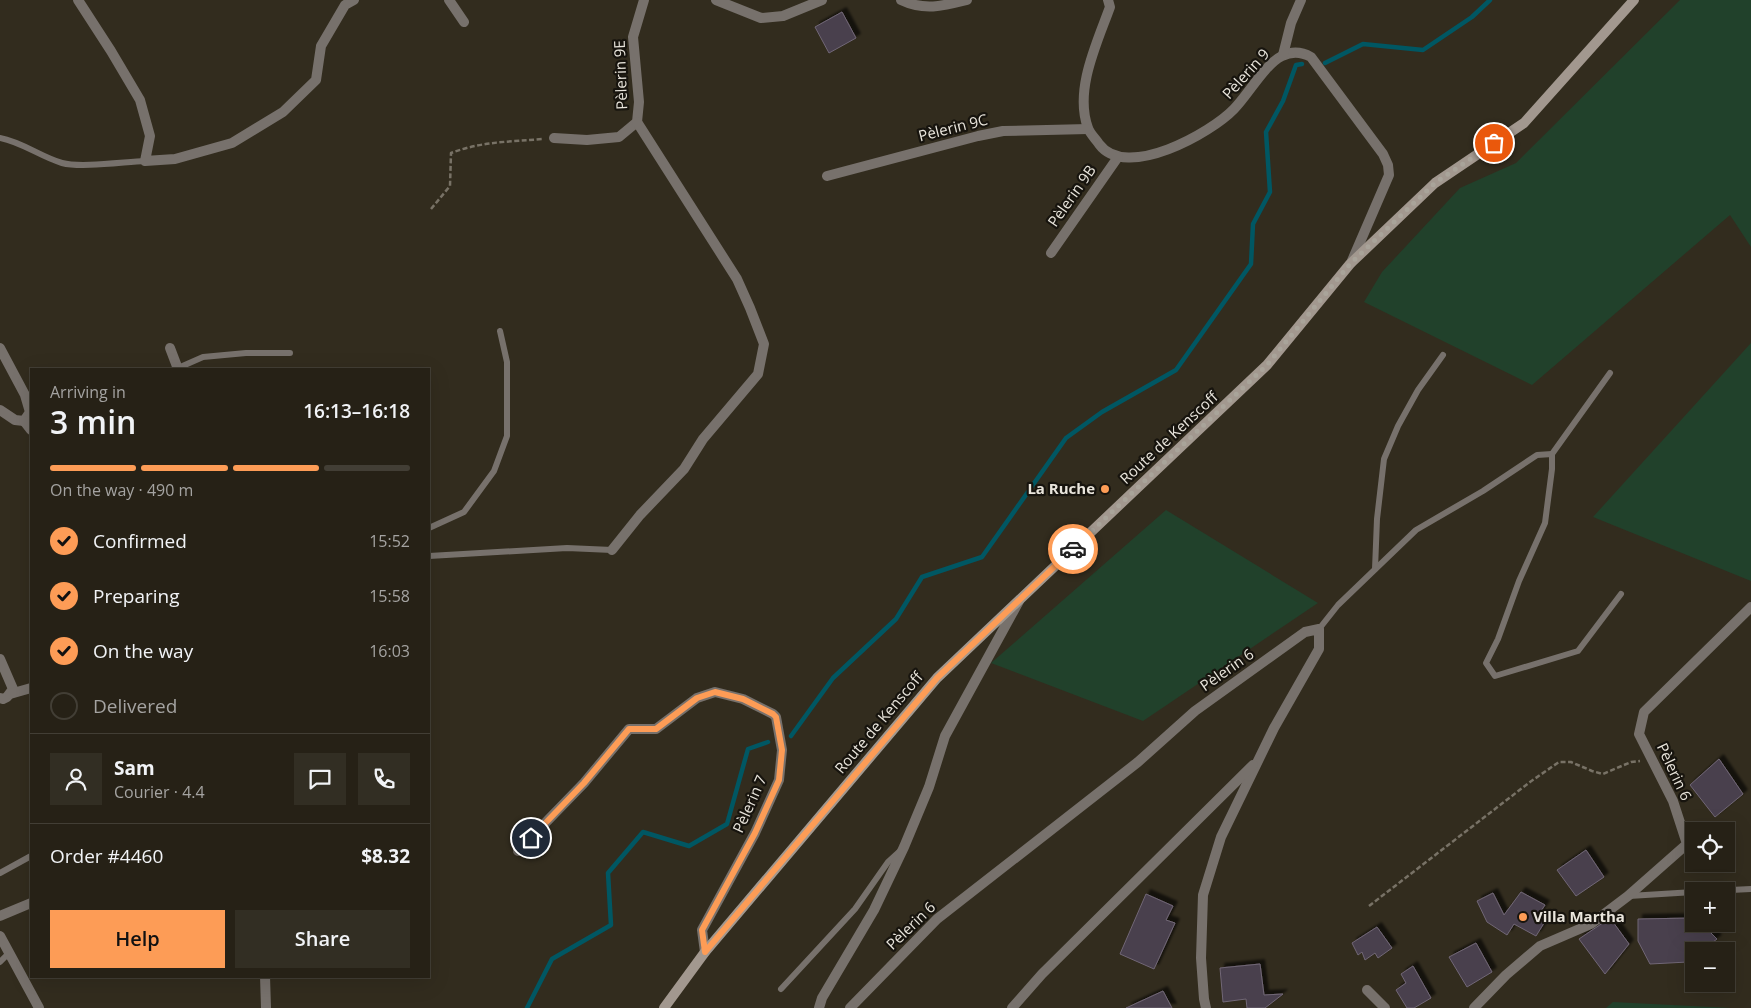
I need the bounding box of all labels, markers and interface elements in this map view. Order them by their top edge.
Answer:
street label: Pèlerin 9E [609,40,631,110]
street label: Pèlerin 9 [1217,44,1273,103]
street label: Pèlerin 9C [916,109,989,145]
pin [1473,122,1515,164]
icon: bag [1480,129,1508,157]
street label: Pèlerin 9B [1043,161,1100,230]
text: Arriving in [50,381,126,403]
street label: Route de Kenscoff [1115,386,1222,488]
text: 16:13–16:18 [303,398,410,424]
text: 3 min [50,400,136,443]
place label: La Ruche [1027,478,1095,498]
text: On the way · 490 m [50,479,193,501]
marker: La Ruche [1099,483,1111,495]
courier [1048,524,1098,574]
icon: check [50,527,78,555]
text: Confirmed [93,528,187,554]
text: 15:52 [369,530,410,552]
icon: car [1059,535,1087,563]
icon: check [50,582,78,610]
text: Preparing [93,583,180,609]
text: 15:58 [369,585,410,607]
icon: check [50,637,78,665]
text: On the way [93,638,193,664]
text: 16:03 [369,640,410,662]
street label: Pèlerin 6 [1196,643,1257,695]
street label: Route de Kenscoff [830,667,927,777]
text: Delivered [93,693,177,719]
street label: Pèlerin 6 [1653,740,1697,804]
button: person [50,753,102,805]
button: chat [294,753,346,805]
button: phone [358,753,410,805]
text: Sam [114,755,155,781]
street label: Pèlerin 7 [727,772,771,836]
text: Courier · 4.4 [114,781,205,803]
pin [510,817,552,859]
map controls [1685,822,1735,992]
button: locate [1685,822,1735,872]
icon: home [517,824,545,852]
text: Order #4460 [50,843,163,869]
text: $8.32 [361,843,410,869]
button: + [1685,882,1735,932]
street label: Pèlerin 6 [881,897,939,954]
place label: Villa Martha [1533,906,1625,926]
button: Help [50,910,225,968]
button: Share [235,910,410,968]
marker: Villa Martha [1517,911,1529,923]
button: − [1685,942,1735,992]

